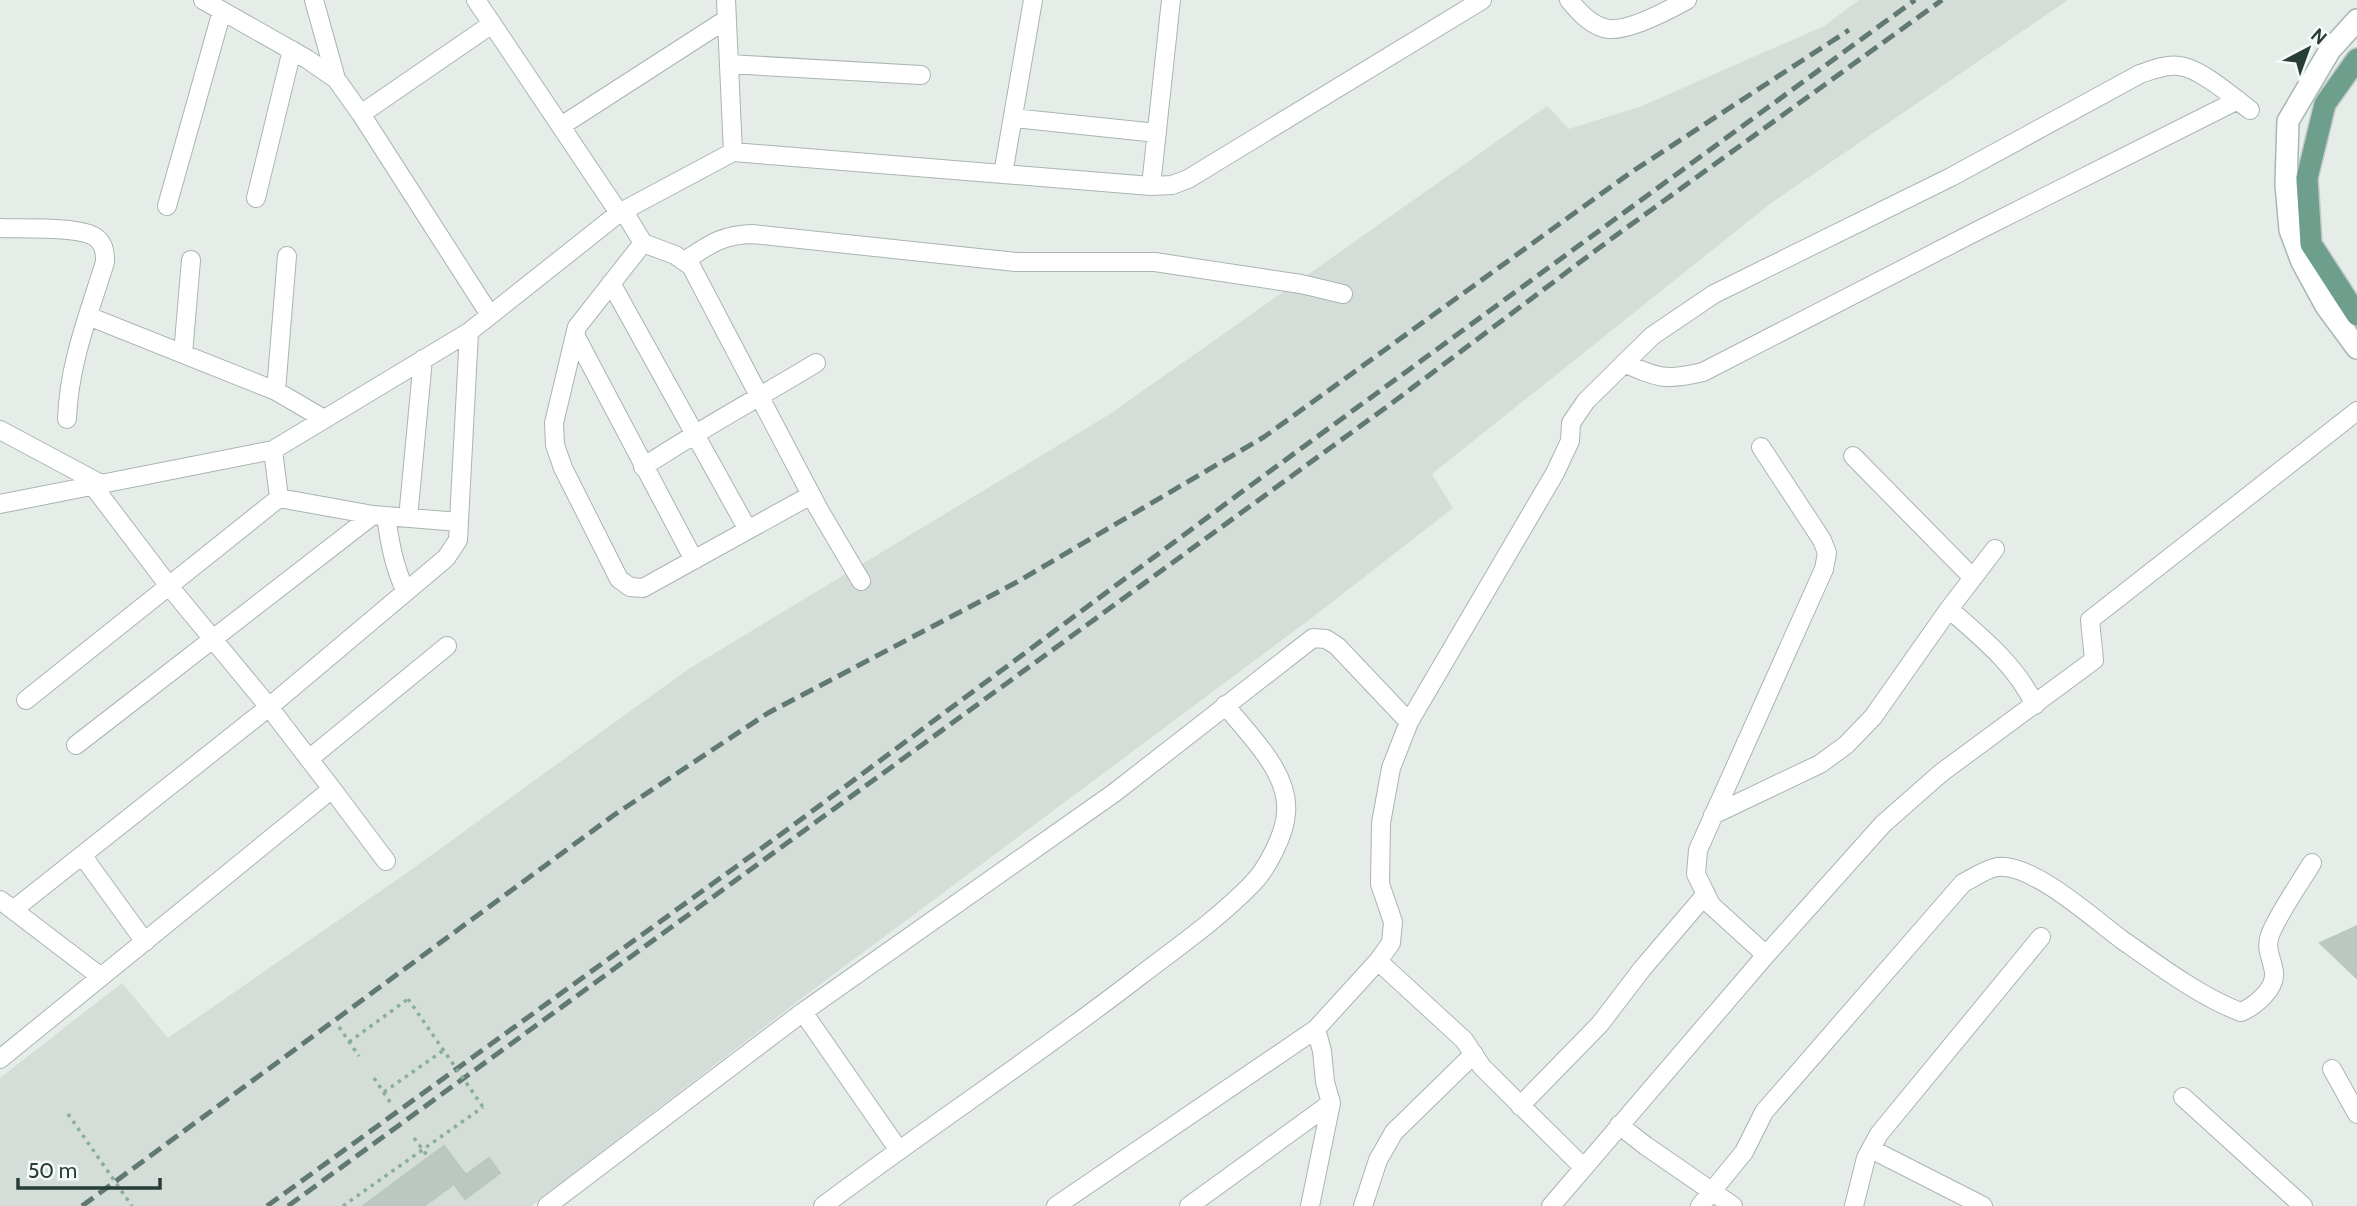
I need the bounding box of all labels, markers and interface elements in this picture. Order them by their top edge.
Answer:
north arrow [2273,14,2343,84]
text: N [2306,23,2331,50]
scale bar [18,1146,159,1190]
text: 50 m [28,1158,77,1183]

